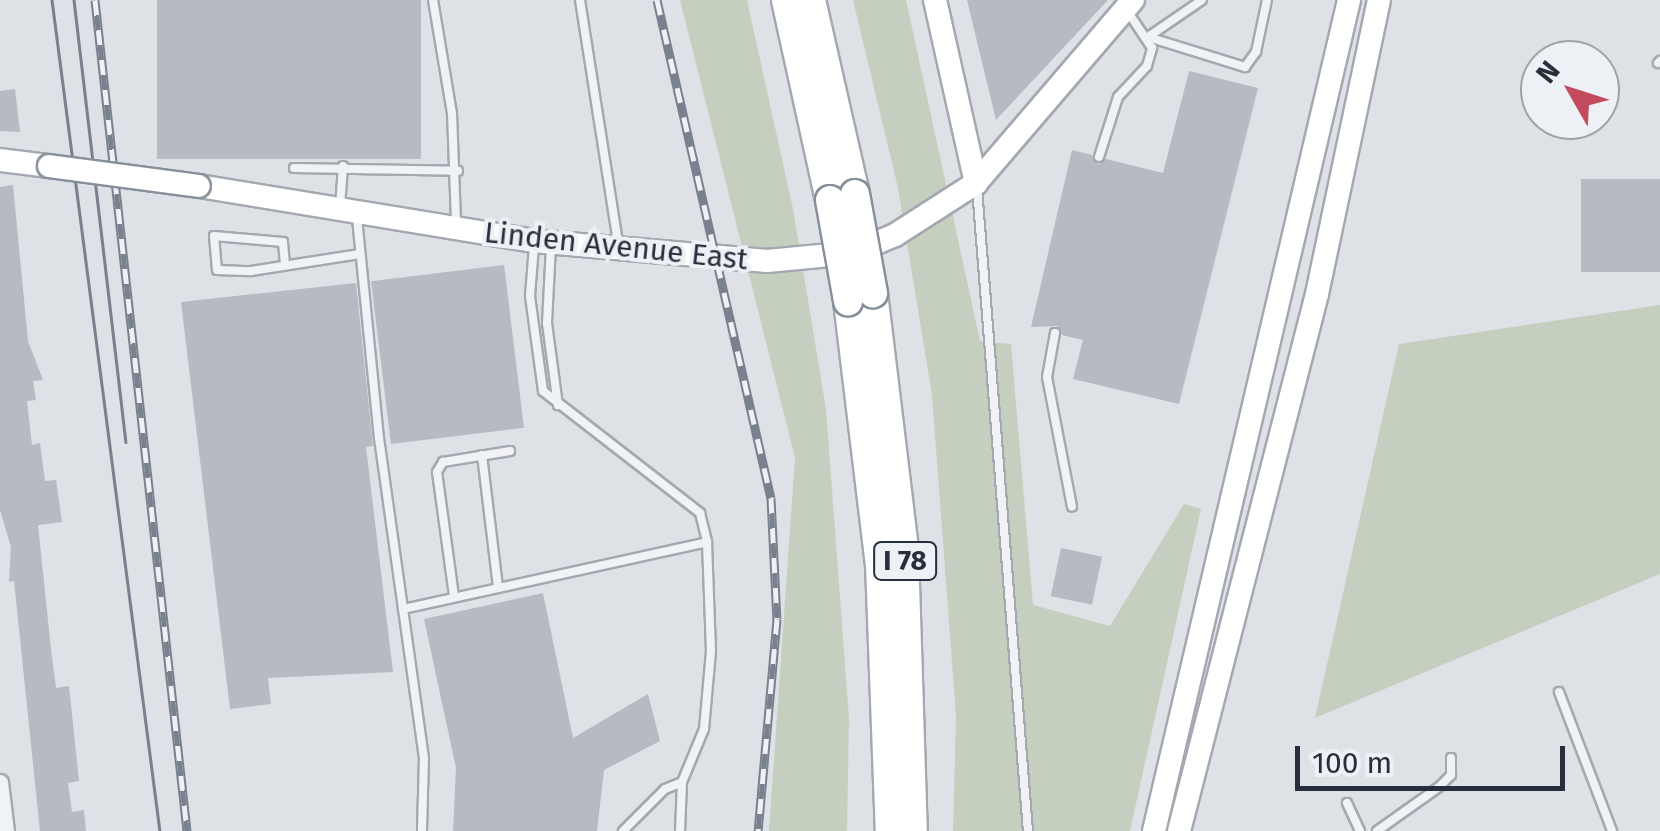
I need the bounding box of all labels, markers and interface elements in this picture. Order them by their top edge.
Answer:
north arrow [1520,40,1620,140]
text: N [1529,54,1567,90]
street label: Linden Avenue East [482,214,750,278]
road number: I 78 [872,538,938,584]
scale bar [1300,726,1570,788]
text: 100 m [1312,745,1392,781]

